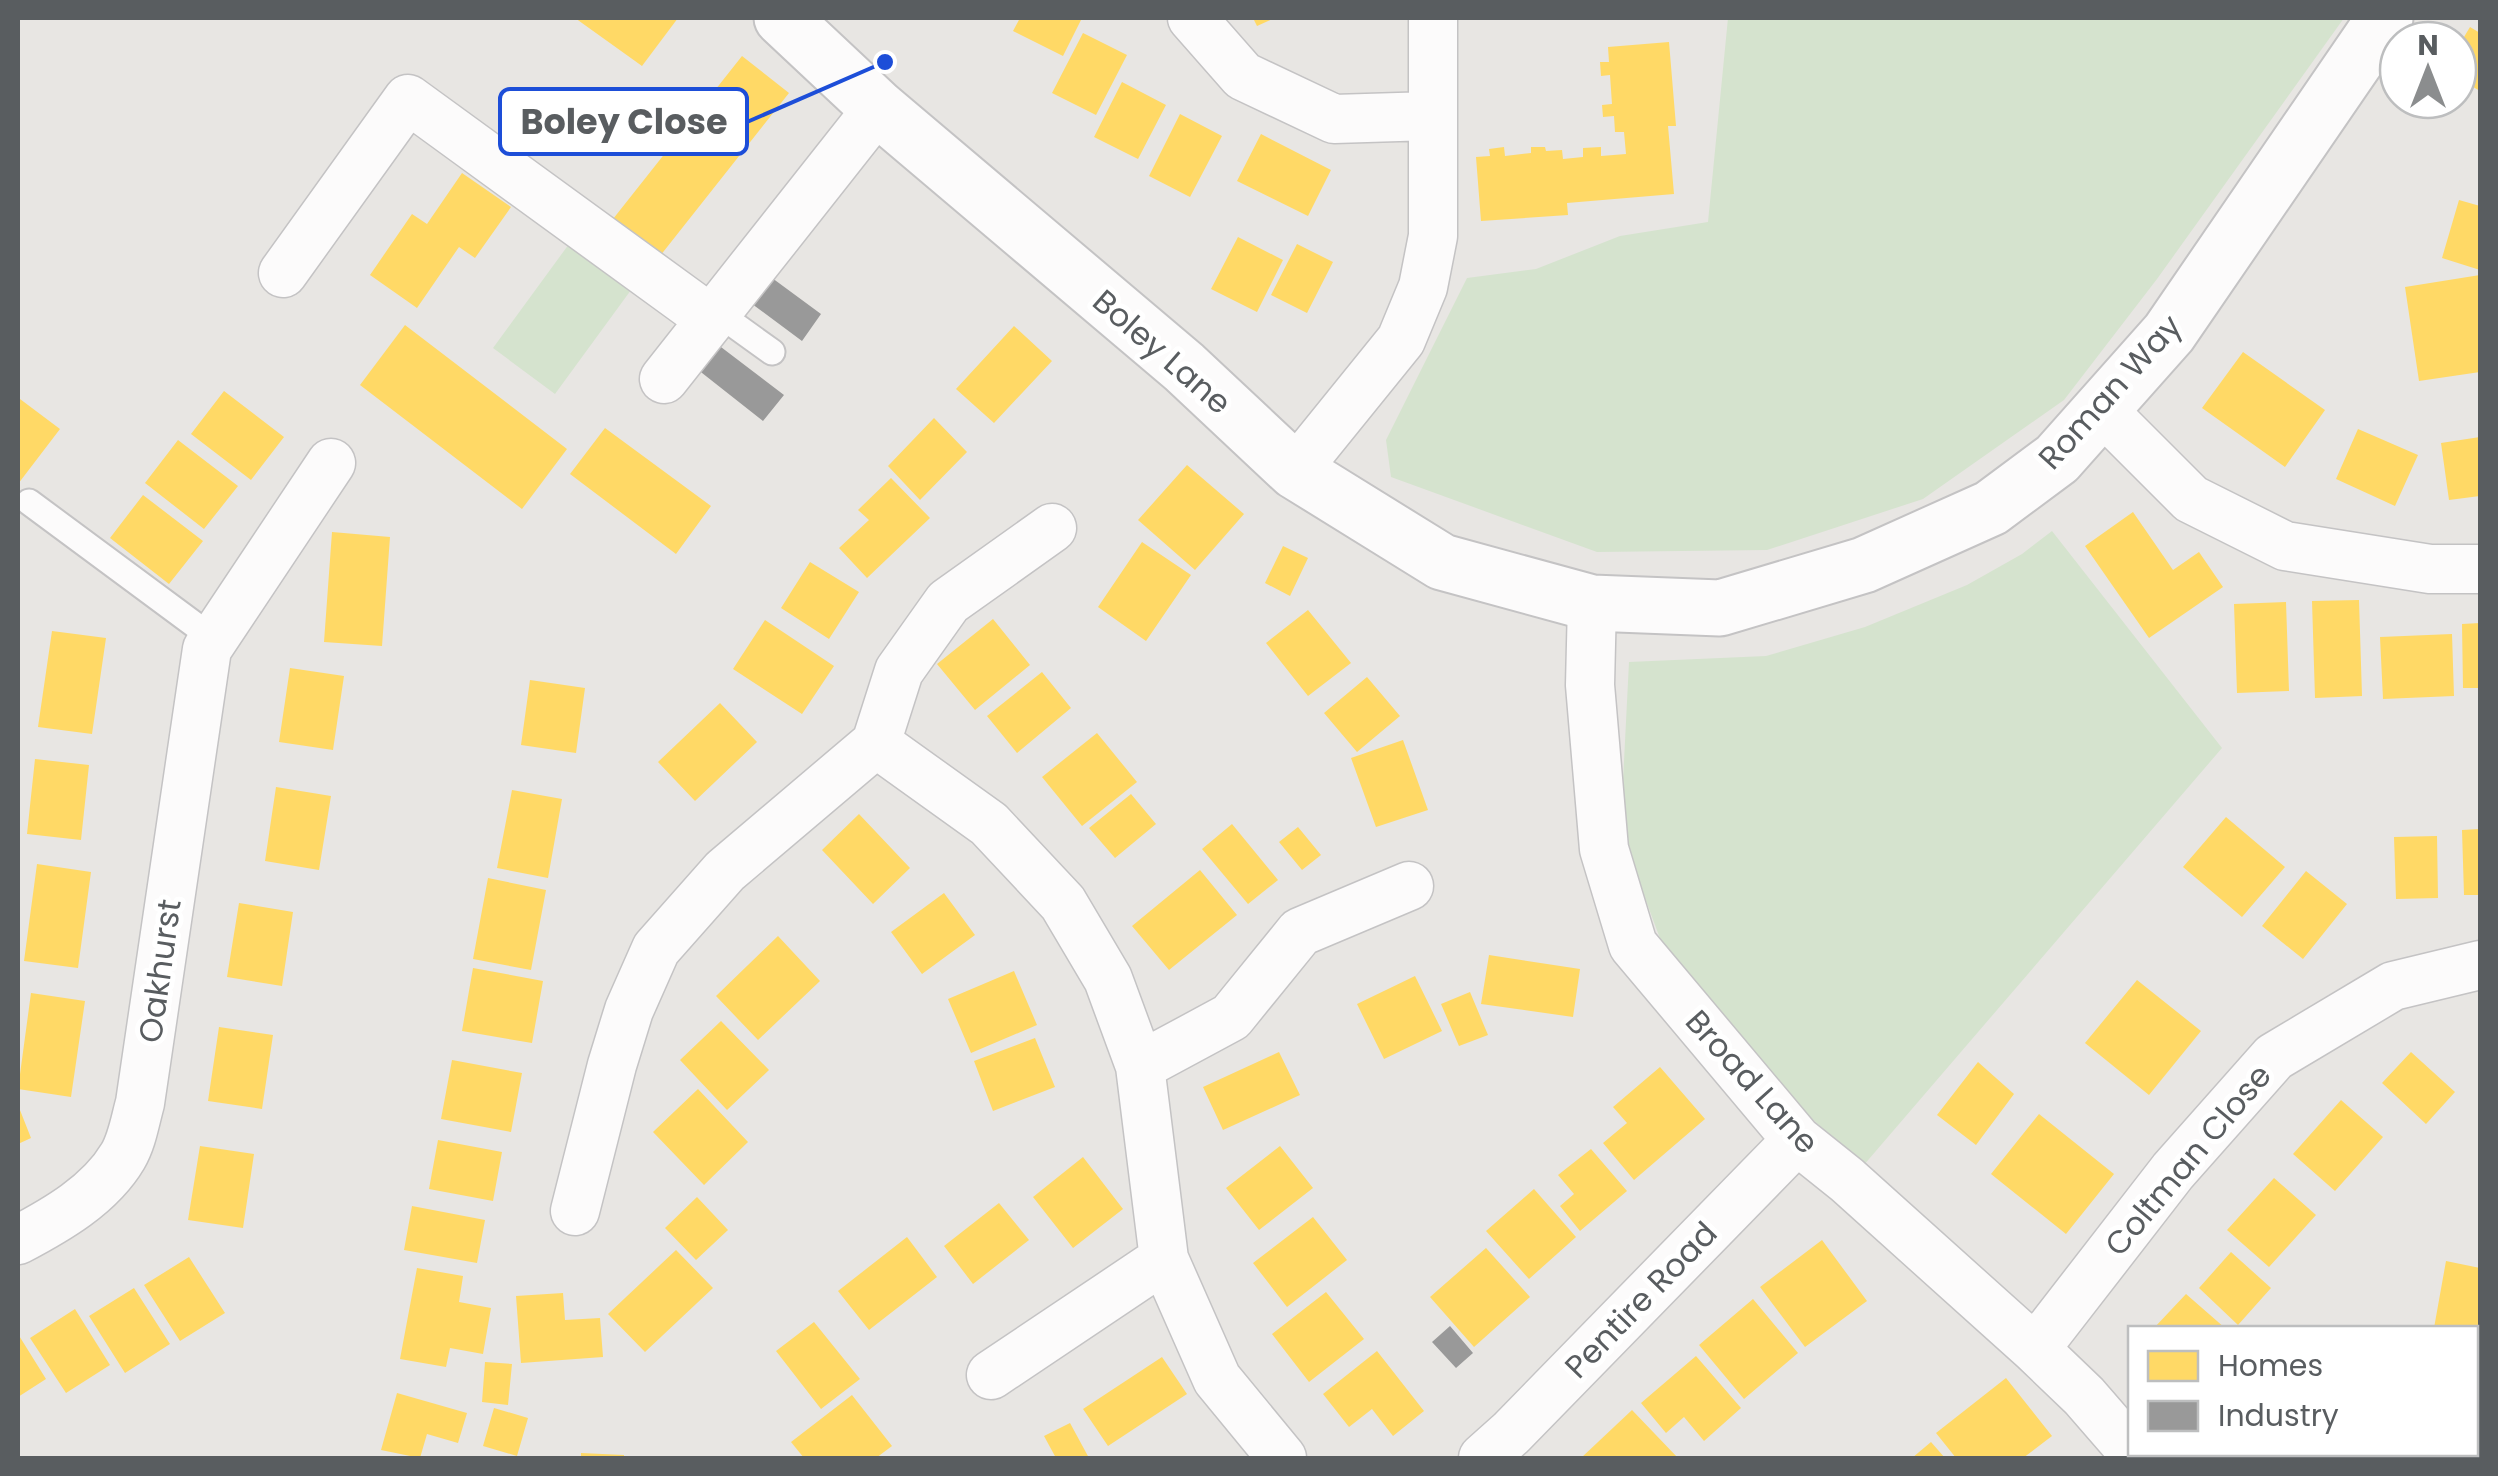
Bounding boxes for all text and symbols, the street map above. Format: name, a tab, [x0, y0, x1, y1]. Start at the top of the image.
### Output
north arrow	[2378, 20, 2478, 120]
text: N	[2417, 26, 2439, 65]
callout: Boley Close	[500, 89, 747, 154]
text: Boley Close	[520, 97, 728, 146]
street label: Boley Lane	[1083, 279, 1241, 424]
street label: Roman Way	[2028, 304, 2191, 479]
street label: Oakhurst	[127, 896, 192, 1046]
street label: Broad Lane	[1676, 1000, 1829, 1163]
street label: Coltman Close	[2094, 1054, 2281, 1265]
street label: Pentire Road	[1554, 1211, 1727, 1388]
legend	[2128, 1326, 2478, 1456]
text: Homes	[2218, 1344, 2323, 1387]
text: Industry	[2218, 1394, 2339, 1437]

